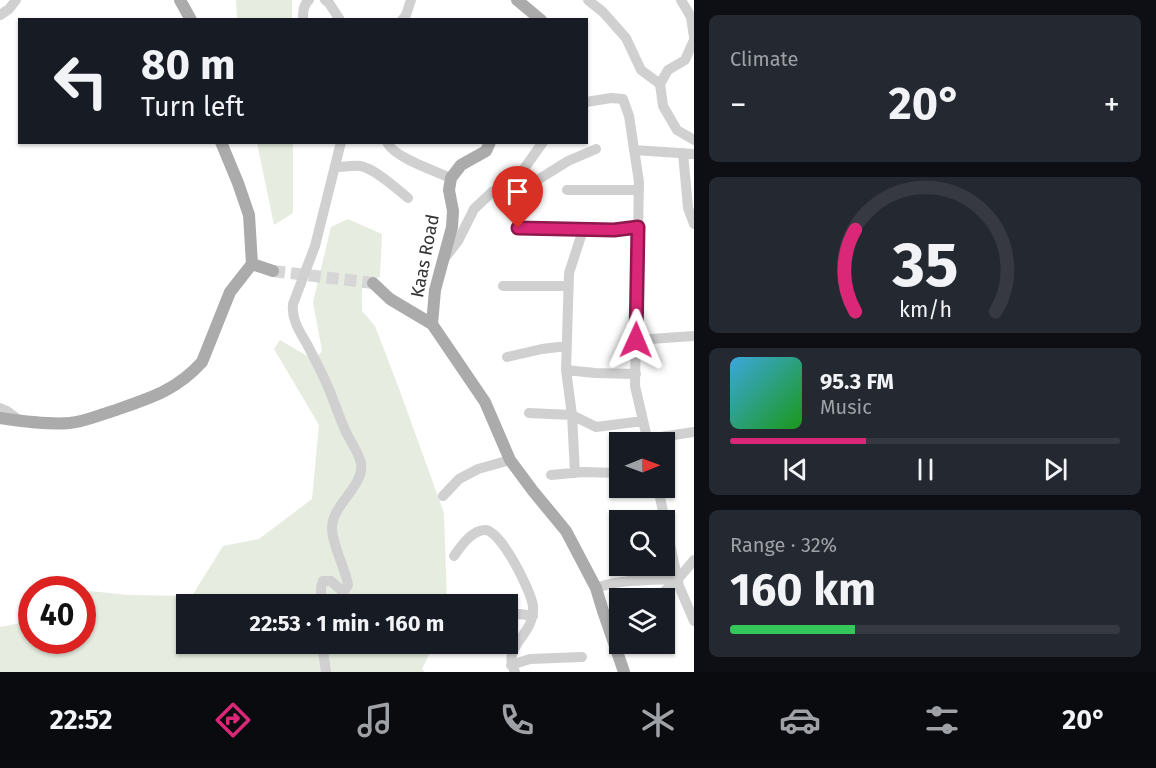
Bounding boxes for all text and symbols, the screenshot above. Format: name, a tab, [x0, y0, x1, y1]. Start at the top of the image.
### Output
text: 80 m	[141, 40, 235, 90]
icon: left	[42, 42, 120, 120]
text: Climate	[730, 47, 798, 71]
text: 20°	[888, 77, 962, 131]
text: −	[730, 85, 747, 125]
text: +	[1104, 85, 1120, 125]
text: Turn left	[141, 91, 244, 123]
pin	[492, 166, 543, 228]
icon: arrive	[501, 175, 534, 208]
street label: Kaas Road	[406, 212, 444, 300]
text: 35	[891, 228, 958, 303]
text: km/h	[898, 297, 952, 323]
position arrow	[604, 308, 668, 372]
text: 95.3 FM	[820, 368, 894, 395]
text: Music	[820, 395, 872, 419]
north arrow	[609, 432, 675, 498]
map controls	[609, 432, 675, 654]
icon: previous	[779, 453, 812, 486]
icon: pause	[909, 453, 942, 486]
icon: next	[1039, 453, 1072, 486]
button: search	[609, 510, 675, 576]
text: Range · 32%	[730, 533, 837, 557]
text: 160 km	[730, 563, 876, 617]
speed limit sign: 40	[18, 576, 96, 654]
button: layers	[609, 588, 675, 654]
text: 22:53 · 1 min · 160 m	[250, 610, 444, 637]
icon: directions	[212, 699, 254, 741]
icon: music	[354, 699, 396, 741]
icon: phone	[496, 699, 538, 741]
icon: climate	[637, 699, 679, 741]
icon: car	[779, 699, 821, 741]
icon: filters	[921, 699, 963, 741]
text: 22:52	[50, 704, 113, 736]
text: 20°	[1062, 704, 1106, 736]

